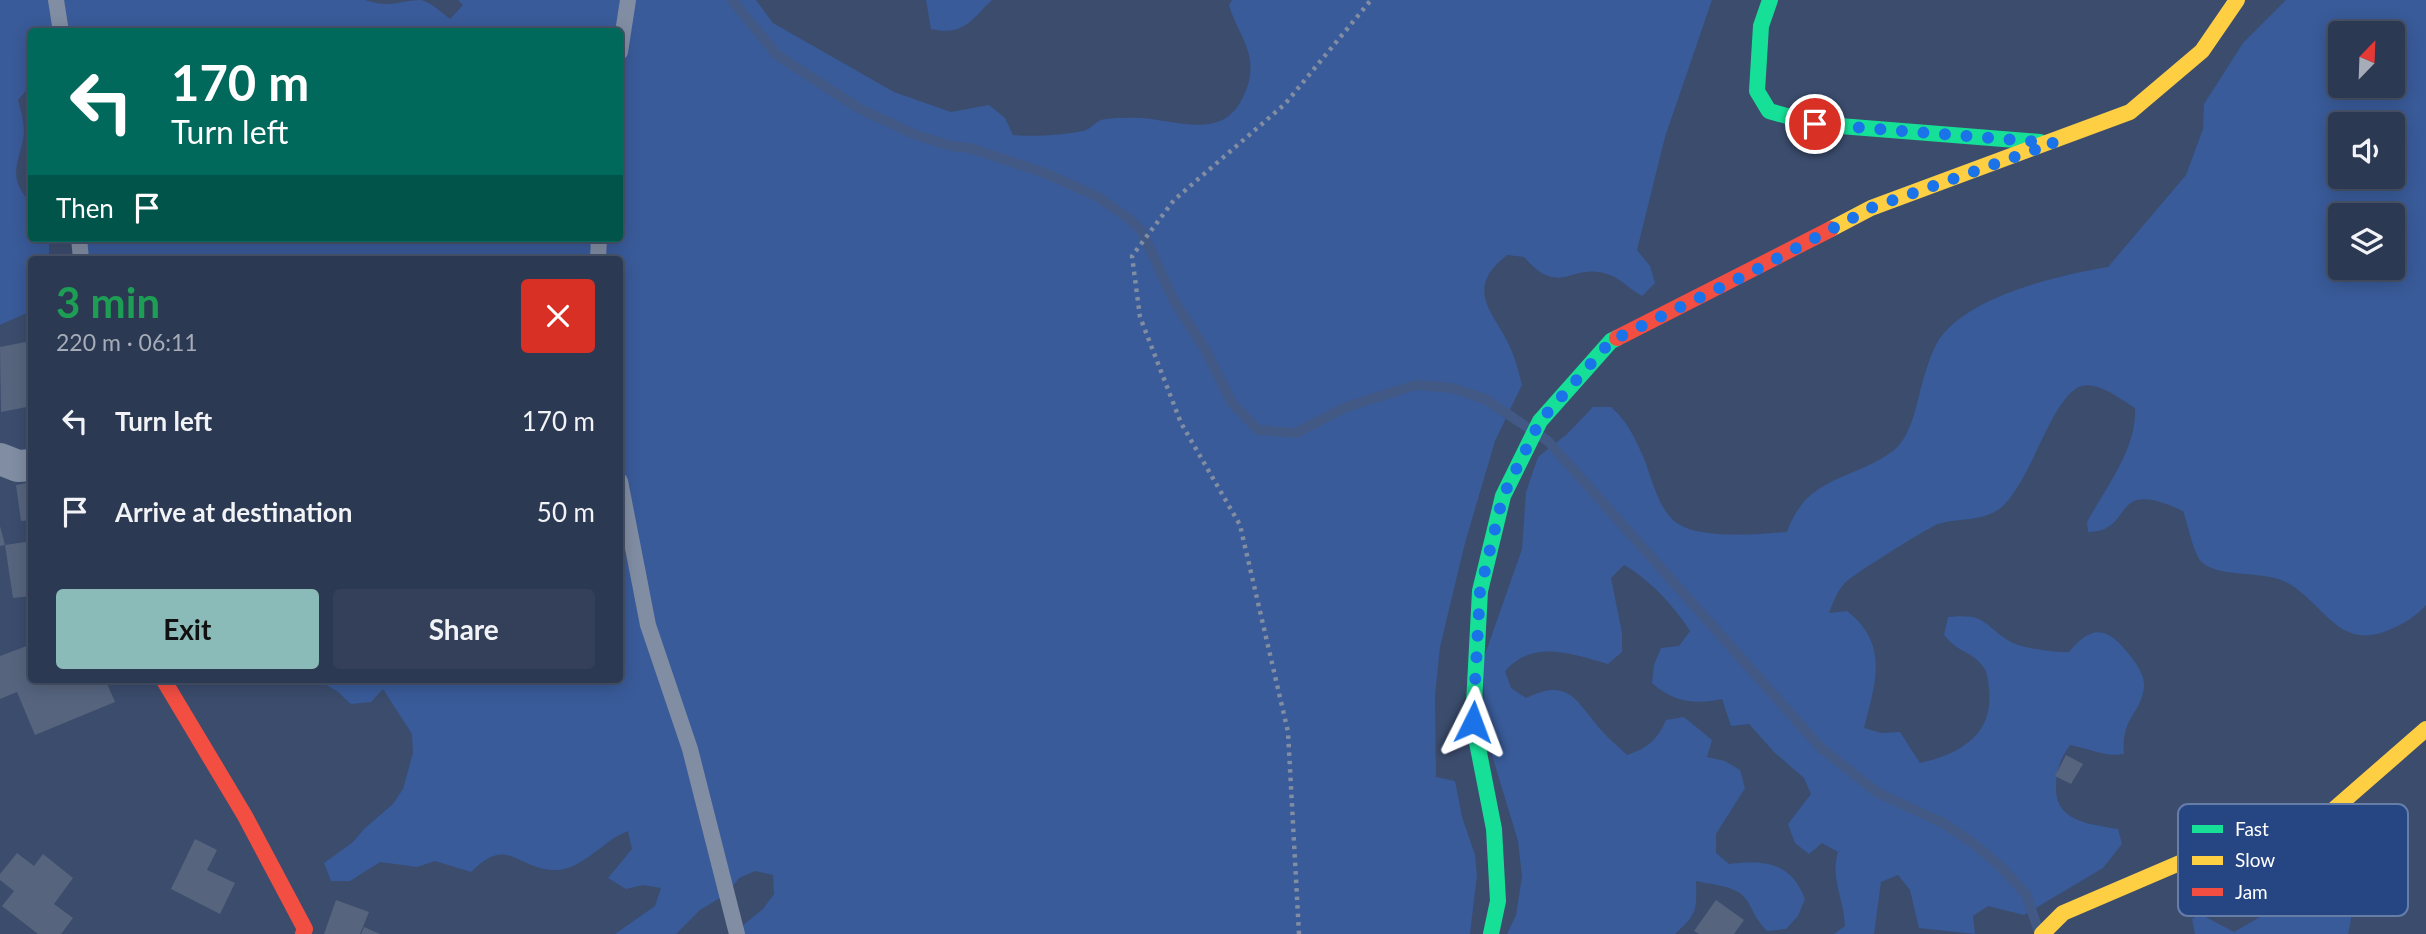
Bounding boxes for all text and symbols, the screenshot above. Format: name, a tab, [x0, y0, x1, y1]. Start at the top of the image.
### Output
north arrow	[2328, 21, 2404, 98]
map controls	[2328, 21, 2405, 280]
text: 170 m	[171, 53, 309, 111]
icon: left	[56, 56, 147, 147]
pin	[1785, 94, 1845, 154]
icon: arrive	[1796, 105, 1834, 143]
text: Turn left	[171, 112, 288, 151]
button: sound	[2328, 112, 2405, 189]
icon: arrive	[128, 189, 166, 227]
text: Then	[56, 192, 114, 224]
button: layers	[2328, 203, 2405, 280]
text: 3 min	[56, 277, 160, 327]
button: close	[521, 279, 595, 353]
text: 220 m · 06:11	[56, 328, 198, 356]
icon: left	[56, 402, 94, 440]
text: Turn left	[115, 405, 212, 437]
text: 170 m	[522, 405, 595, 437]
icon: arrive	[56, 493, 94, 531]
text: Arrive at destination	[115, 496, 352, 528]
text: 50 m	[537, 496, 595, 528]
button: Exit	[56, 589, 319, 669]
button: Share	[333, 589, 595, 669]
position arrow	[1436, 685, 1510, 759]
legend	[2178, 804, 2408, 916]
text: Fast	[2235, 817, 2269, 840]
text: Slow	[2235, 848, 2275, 871]
text: Jam	[2235, 880, 2268, 903]

